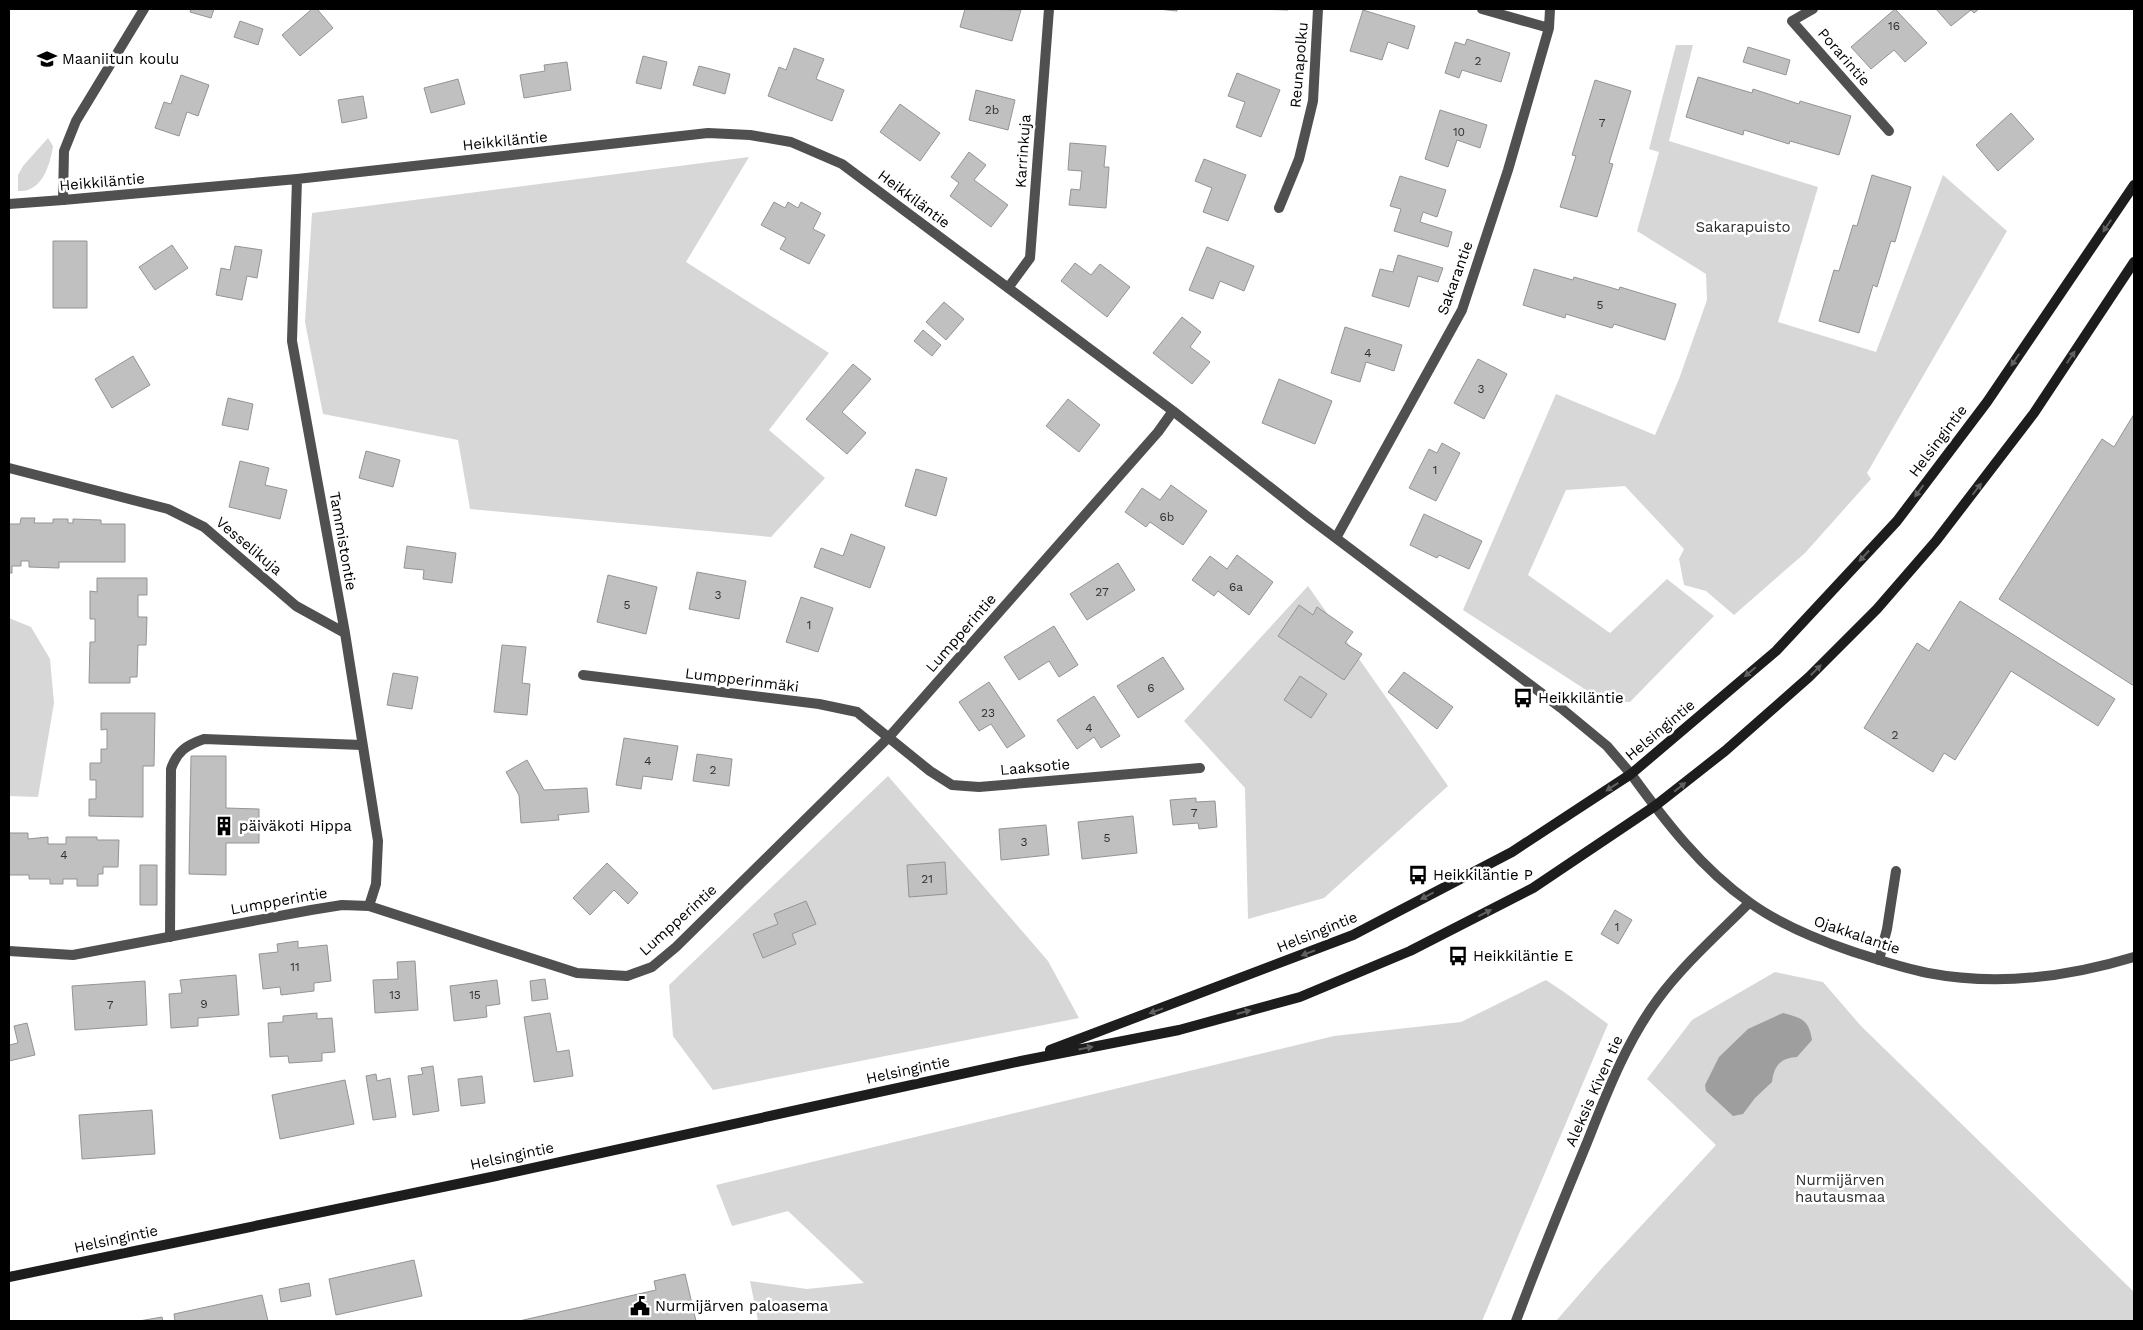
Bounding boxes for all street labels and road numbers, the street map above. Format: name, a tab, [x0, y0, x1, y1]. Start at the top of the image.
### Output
street label: Reunapolku	[1286, 21, 1312, 109]
street label: Porarintie	[1814, 24, 1874, 90]
street label: Karrinkuja	[1011, 113, 1035, 188]
street label: Heikkiläntie	[461, 128, 549, 154]
street label: Heikkiläntie	[874, 166, 954, 232]
street label: Heikkiläntie	[59, 169, 145, 195]
street label: Sakarantie	[1433, 239, 1477, 317]
street label: Helsingintie	[1905, 401, 1971, 481]
street label: Tammistontie	[325, 490, 361, 592]
street label: Vesselikuja	[212, 513, 286, 579]
street label: Lumpperintie	[922, 590, 1000, 676]
street label: Lumpperinmäki	[684, 664, 800, 696]
street label: Helsingintie	[1622, 696, 1698, 764]
street label: Laaksotie	[999, 755, 1071, 779]
street label: Lumpperintie	[636, 881, 720, 959]
street label: Lumpperintie	[229, 884, 329, 918]
street label: Helsingintie	[1274, 908, 1360, 956]
street label: Ojakkalantie	[1811, 912, 1903, 958]
street label: Aleksis Kiven tie	[1561, 1033, 1627, 1149]
street label: Helsingintie	[864, 1052, 952, 1088]
street label: Helsingintie	[468, 1138, 556, 1174]
street label: Helsingintie	[72, 1221, 160, 1257]

